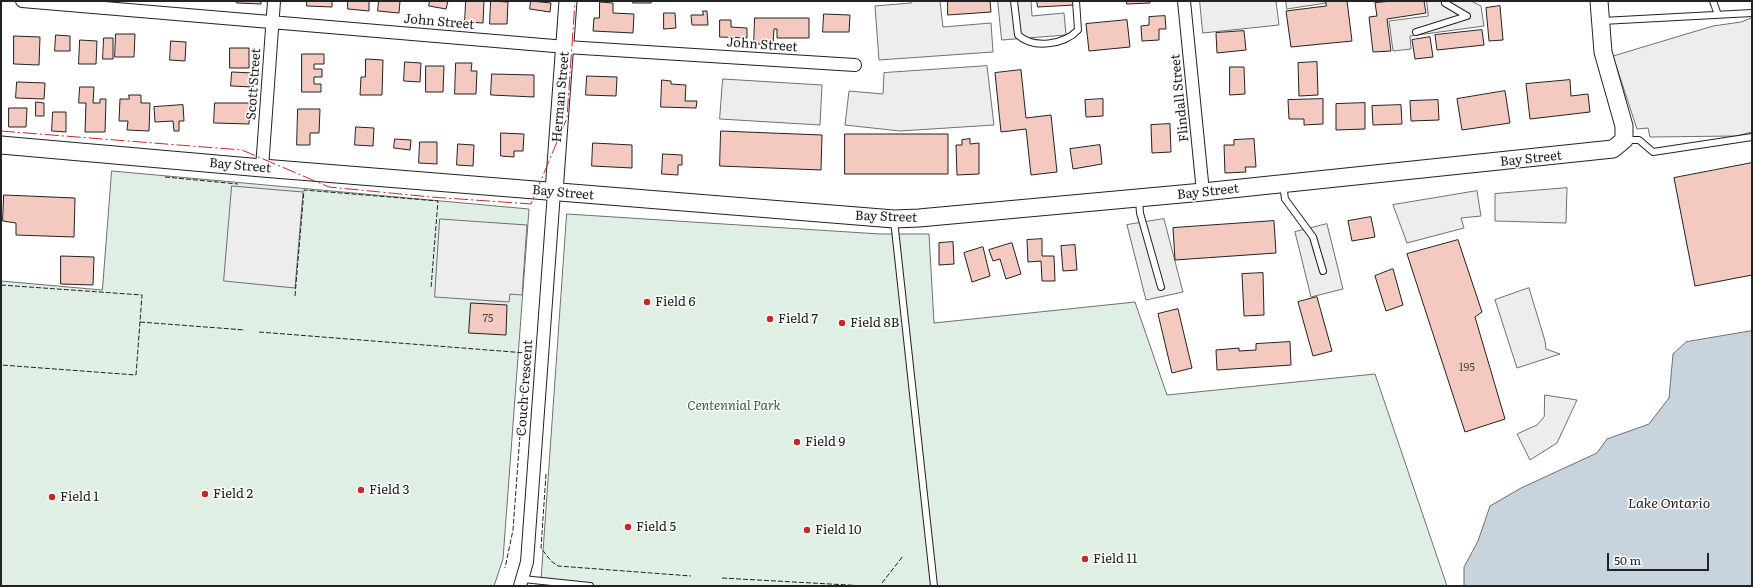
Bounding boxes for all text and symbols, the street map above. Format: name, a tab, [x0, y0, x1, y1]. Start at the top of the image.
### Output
street label: John Street	[403, 11, 475, 33]
street label: John Street	[726, 35, 798, 55]
street label: Scott Street	[244, 48, 264, 120]
street label: Herman Street	[549, 51, 573, 143]
street label: Flindall Street	[1168, 53, 1192, 143]
street label: Bay Street	[1499, 148, 1563, 170]
street label: Bay Street	[208, 156, 272, 176]
street label: Bay Street	[1176, 181, 1240, 203]
street label: Bay Street	[531, 183, 595, 203]
street label: Bay Street	[855, 208, 917, 226]
place label: Field 6	[655, 294, 696, 310]
marker: Field 6	[642, 297, 652, 307]
place label: Field 7	[778, 311, 818, 327]
house number: 75	[483, 312, 493, 326]
marker: Field 7	[765, 314, 775, 324]
place label: Field 8B	[850, 315, 899, 331]
marker: Field 8B	[837, 318, 847, 328]
street label: Couch Crescent	[514, 339, 536, 437]
house number: 195	[1459, 361, 1475, 375]
park label: Centennial Park	[687, 398, 781, 414]
place label: Field 9	[805, 434, 845, 450]
marker: Field 9	[792, 437, 802, 447]
place label: Field 3	[369, 482, 410, 498]
marker: Field 3	[356, 485, 366, 495]
place label: Field 2	[213, 486, 253, 502]
place label: Field 1	[60, 489, 99, 505]
marker: Field 2	[200, 489, 210, 499]
marker: Field 1	[47, 492, 57, 502]
water label: Lake Ontario	[1628, 496, 1710, 512]
place label: Field 5	[636, 519, 676, 535]
marker: Field 5	[623, 522, 633, 532]
place label: Field 10	[815, 522, 861, 538]
marker: Field 10	[802, 525, 812, 535]
scale bar	[1609, 545, 1711, 571]
place label: Field 11	[1093, 551, 1137, 567]
text: 50 m	[1614, 551, 1641, 569]
marker: Field 11	[1080, 554, 1090, 564]

